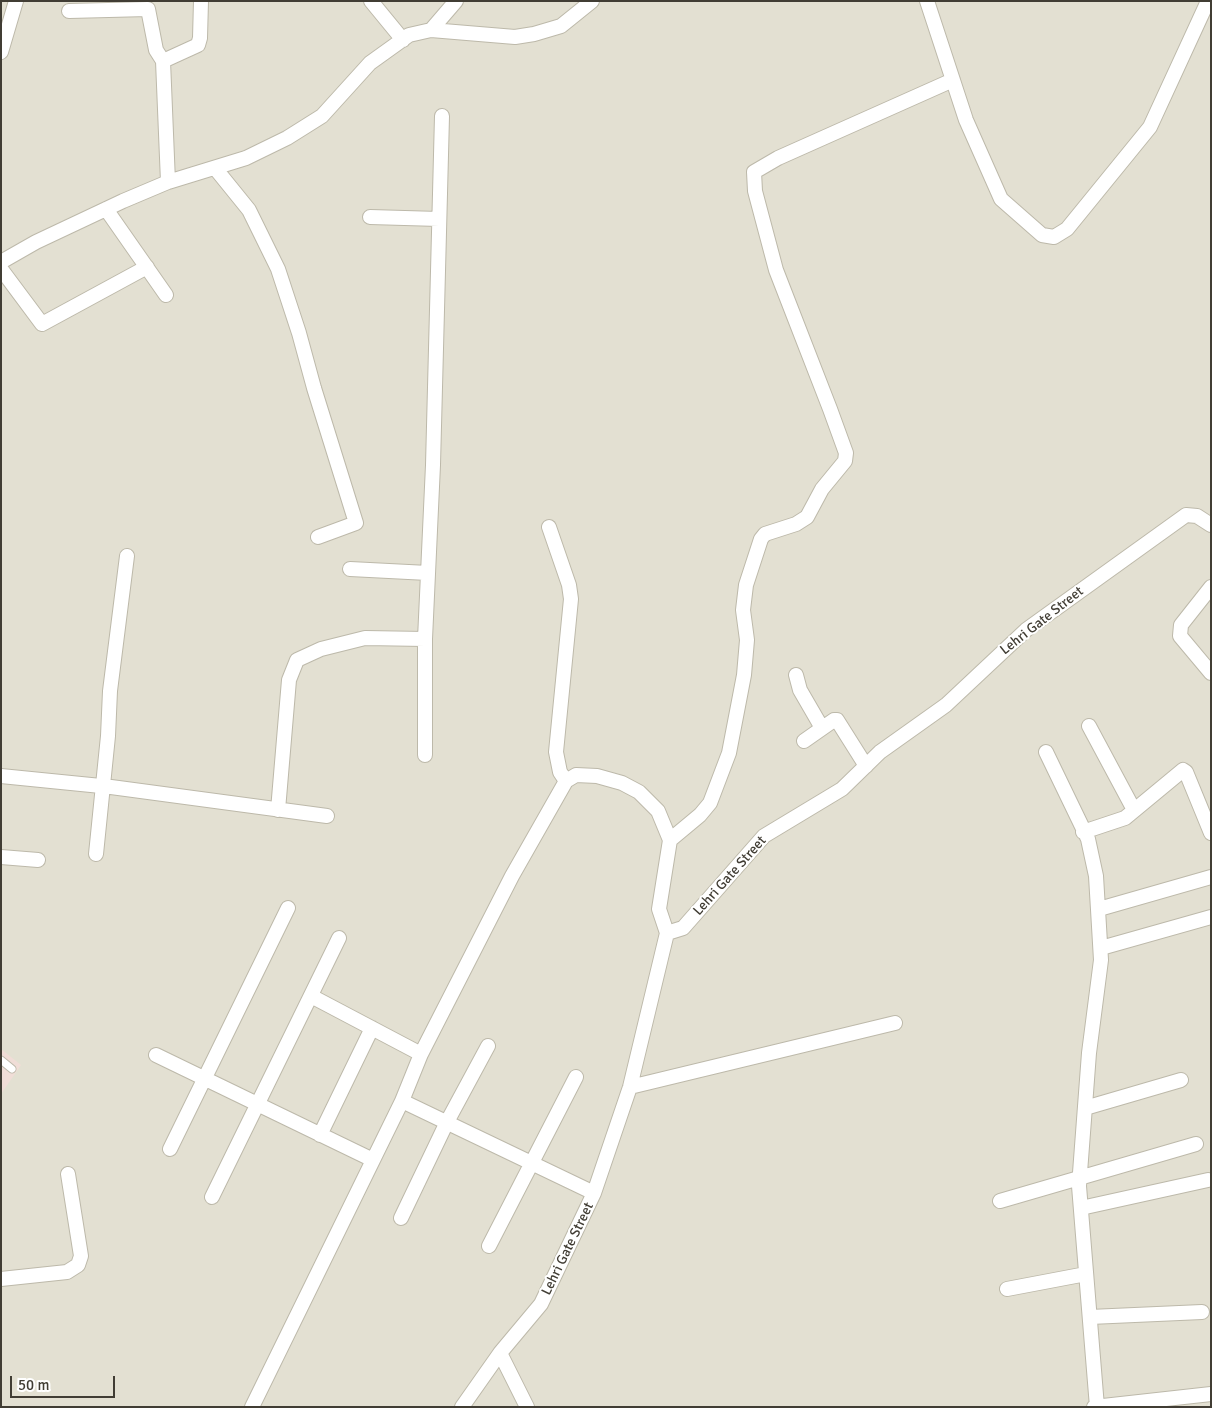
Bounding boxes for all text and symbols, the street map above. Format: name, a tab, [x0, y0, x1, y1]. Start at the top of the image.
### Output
street label: Lehri Gate Street	[997, 583, 1087, 659]
street label: Lehri Gate Street	[690, 833, 770, 919]
street label: Lehri Gate Street	[538, 1200, 598, 1298]
scale bar	[12, 1366, 118, 1398]
text: 50 m	[18, 1376, 49, 1394]

